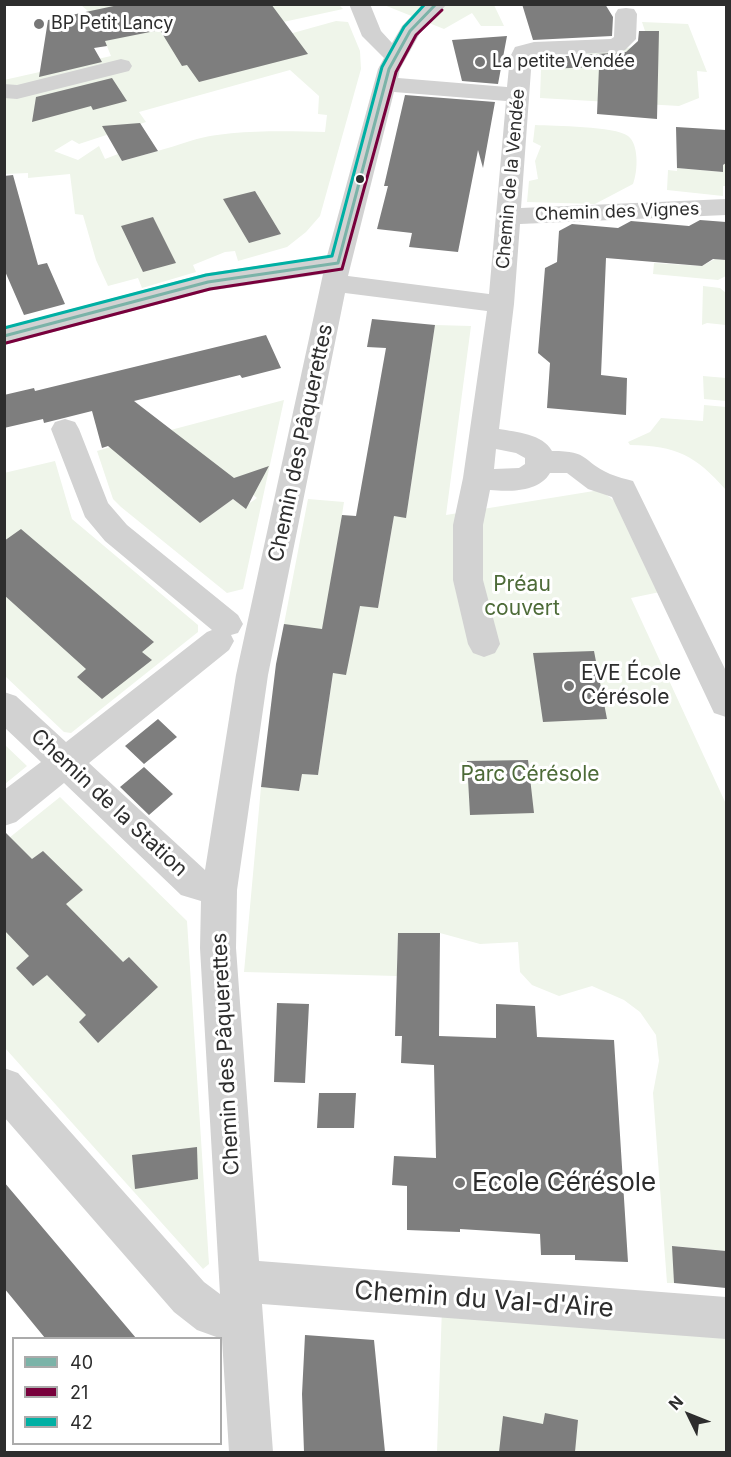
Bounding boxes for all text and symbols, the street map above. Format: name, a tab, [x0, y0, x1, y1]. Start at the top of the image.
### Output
place label: BP Petit Lancy	[51, 13, 173, 35]
marker: BP Petit Lancy	[32, 17, 46, 31]
place label: La petite Vendée	[492, 51, 635, 73]
marker: La petite Vendée	[473, 55, 487, 69]
street label: Chemin de la Vendée	[492, 88, 530, 270]
unlabelled marker	[354, 173, 366, 185]
street label: Chemin des Vignes	[534, 198, 700, 226]
street label: Chemin des Pâquerettes	[263, 322, 339, 564]
park label: Préau couvert	[484, 572, 560, 622]
place label: EVE École Cérésole	[581, 661, 681, 711]
marker: EVE École Cérésole	[562, 679, 576, 693]
street label: Chemin de la Station	[26, 724, 192, 882]
park label: Parc Cérésole	[460, 762, 600, 788]
street label: Chemin des Pâquerettes	[207, 932, 245, 1176]
place label: Ecole Cérésole	[472, 1167, 656, 1199]
marker: Ecole Cérésole	[453, 1176, 467, 1190]
street label: Chemin du Val-d'Aire	[353, 1275, 615, 1325]
legend	[12, 1337, 222, 1445]
text: 40	[70, 1352, 93, 1373]
text: 21	[70, 1382, 88, 1403]
north arrow	[659, 1385, 719, 1445]
text: N	[664, 1391, 687, 1414]
text: 42	[70, 1412, 93, 1433]

